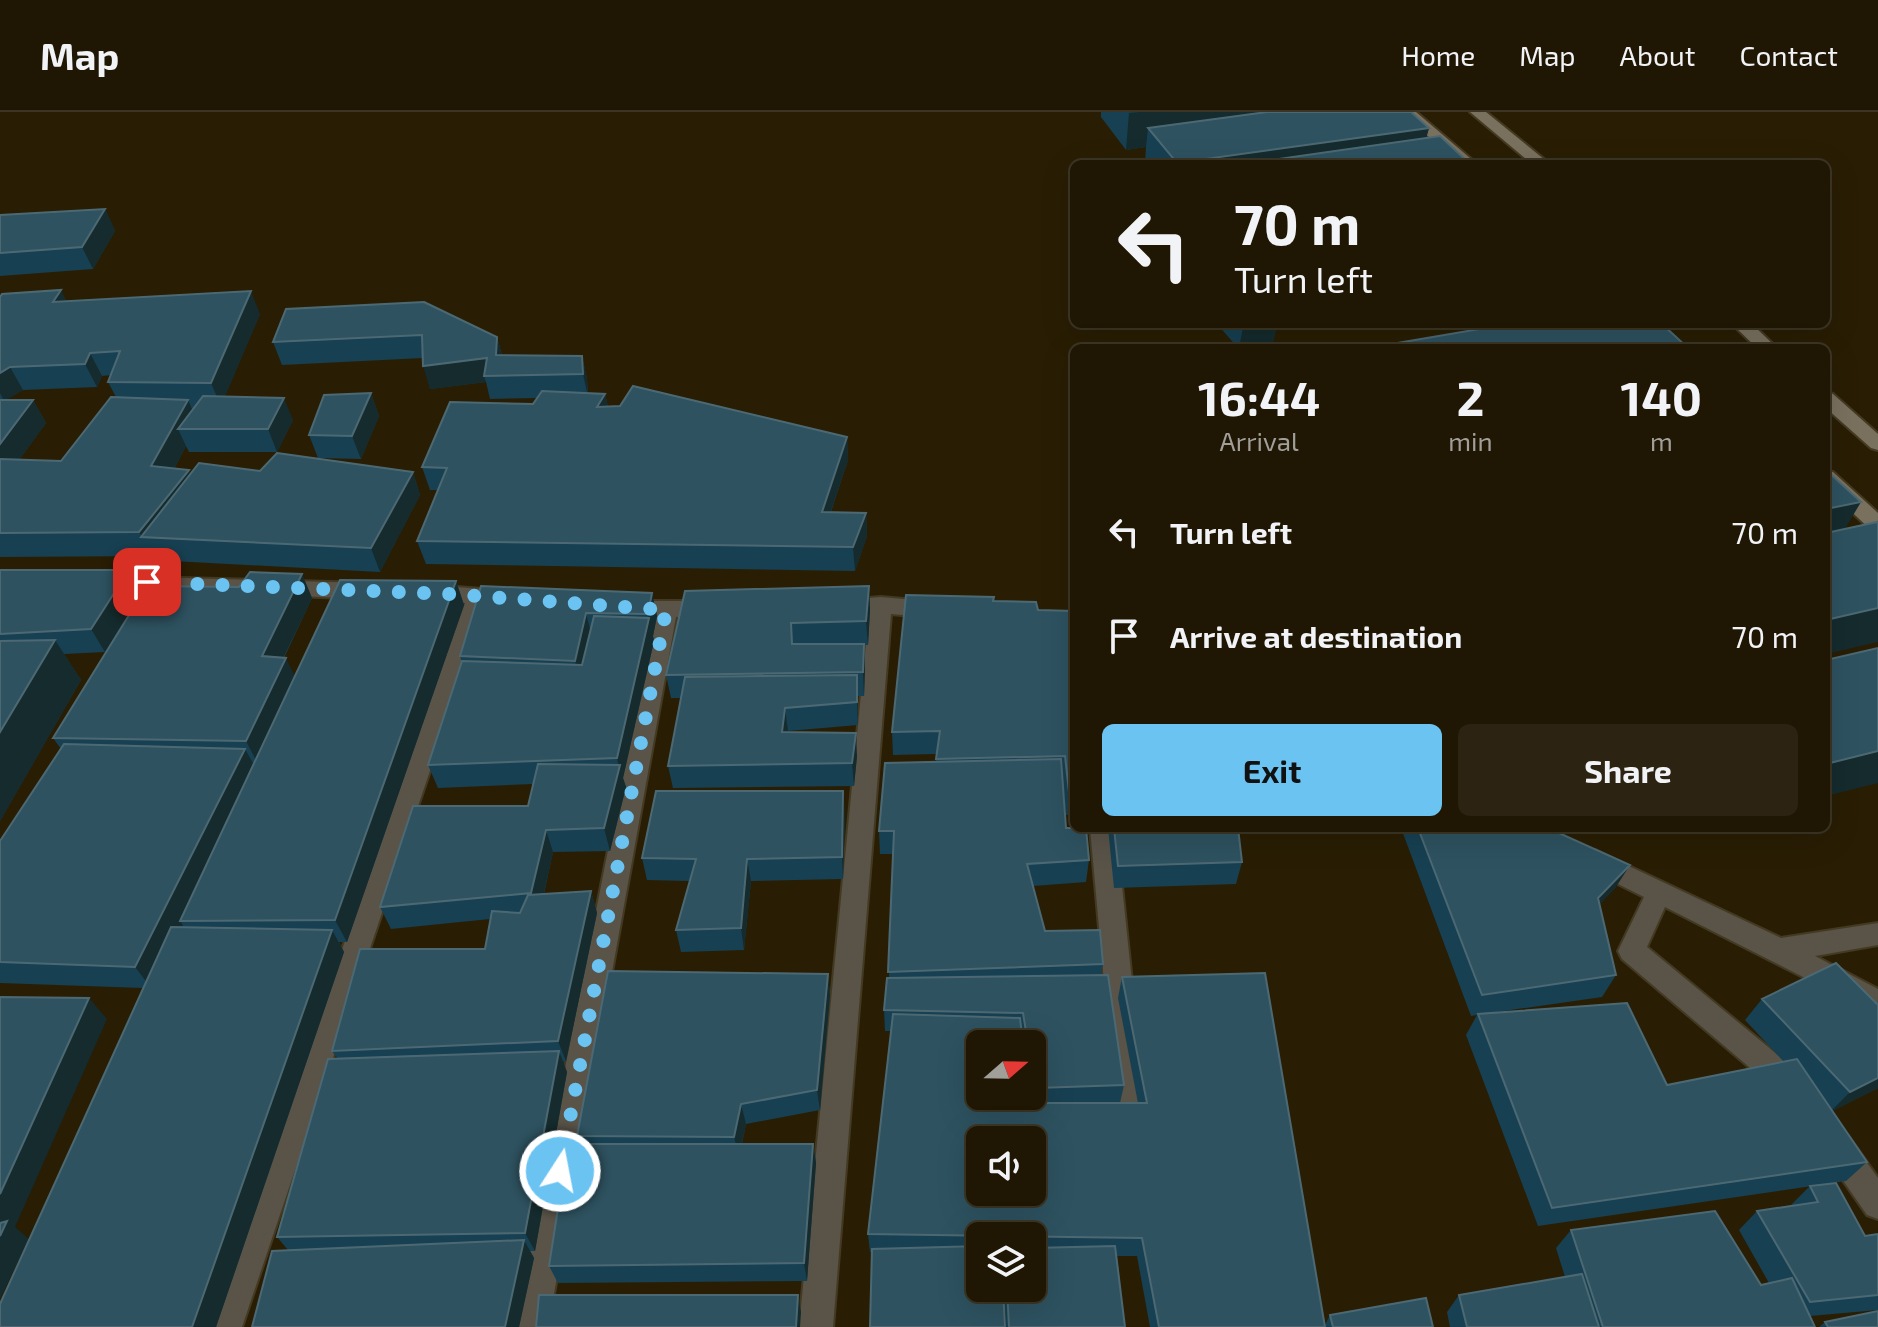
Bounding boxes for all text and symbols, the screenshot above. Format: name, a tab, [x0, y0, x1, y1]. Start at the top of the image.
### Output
text: Map	[40, 32, 119, 78]
text: Home	[1401, 38, 1475, 72]
text: Map	[1519, 38, 1576, 72]
text: About	[1620, 38, 1695, 72]
text: Contact	[1739, 38, 1838, 72]
text: 70 m	[1234, 189, 1360, 256]
icon: left	[1102, 192, 1206, 296]
text: Turn left	[1234, 257, 1373, 300]
text: 16:44	[1198, 368, 1320, 426]
text: 2	[1457, 368, 1484, 426]
text: 140	[1621, 368, 1702, 426]
text: Arrival	[1220, 425, 1299, 456]
text: min	[1448, 425, 1493, 456]
text: m	[1650, 425, 1673, 456]
icon: left	[1102, 510, 1146, 554]
text: Turn left	[1170, 514, 1292, 550]
text: 70 m	[1732, 514, 1798, 550]
pin	[113, 548, 181, 616]
icon: arrive	[125, 560, 169, 604]
icon: arrive	[1102, 614, 1146, 658]
text: Arrive at destination	[1170, 618, 1462, 654]
text: 70 m	[1732, 618, 1798, 654]
button: Exit	[1102, 724, 1442, 816]
button: Share	[1458, 724, 1798, 816]
north arrow	[966, 1030, 1046, 1110]
map controls	[966, 1030, 1046, 1302]
button: sound	[966, 1126, 1046, 1206]
position arrow	[518, 1129, 602, 1213]
button: layers	[966, 1222, 1046, 1302]

